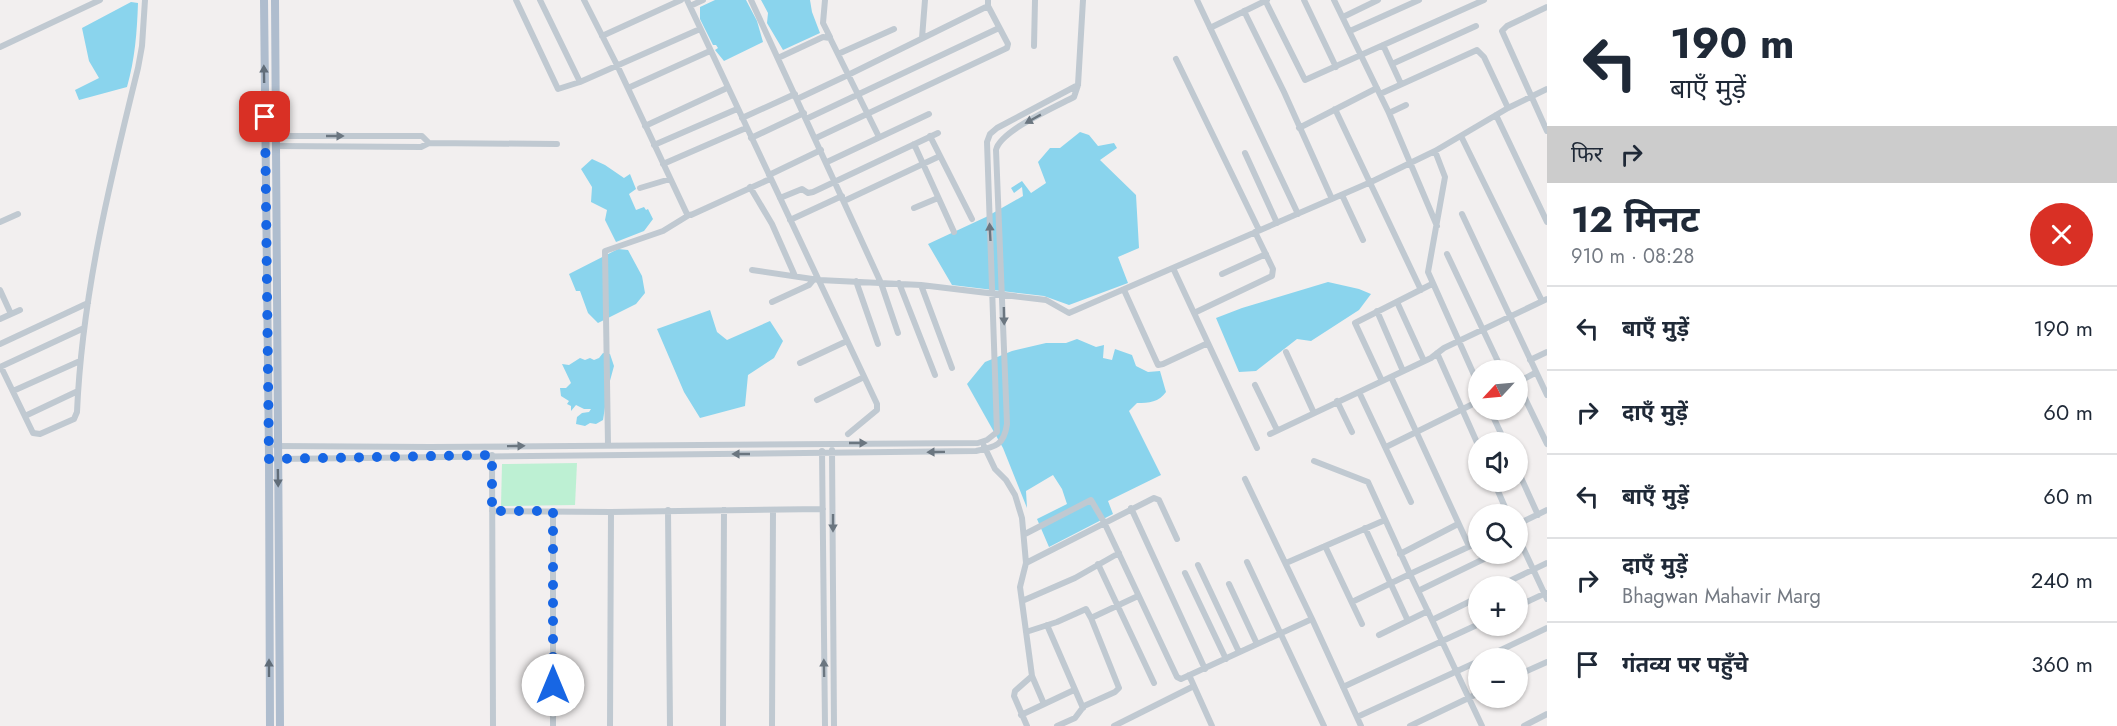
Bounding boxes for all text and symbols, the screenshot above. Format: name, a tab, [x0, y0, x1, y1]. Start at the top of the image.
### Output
text: 190 m	[1670, 13, 1794, 74]
icon: left	[1571, 24, 1649, 102]
one-way arrow	[260, 64, 269, 83]
text: बाएँ मुड़ें	[1670, 69, 1746, 108]
pin	[239, 91, 290, 142]
icon: arrive	[248, 100, 281, 133]
one-way arrow	[1025, 114, 1042, 124]
one-way arrow	[325, 131, 344, 141]
text: फिर	[1571, 138, 1603, 170]
icon: right	[1615, 138, 1648, 171]
text: 12 मिनट	[1571, 193, 1699, 245]
button: close	[2030, 203, 2093, 266]
one-way arrow	[985, 223, 994, 242]
text: 910 m · 08:28	[1571, 242, 1694, 271]
one-way arrow	[999, 306, 1009, 325]
icon: left	[1571, 312, 1604, 345]
text: बाएँ मुड़ें	[1622, 312, 1689, 344]
text: 190 m	[2033, 312, 2093, 344]
north arrow	[1468, 360, 1528, 420]
map controls	[1468, 360, 1528, 708]
icon: right	[1571, 396, 1604, 429]
text: दाएँ मुड़ें	[1622, 396, 1688, 428]
text: 60 m	[2043, 396, 2093, 428]
button: sound	[1468, 432, 1528, 492]
one-way arrow	[849, 438, 868, 448]
one-way arrow	[507, 441, 526, 450]
one-way arrow	[926, 447, 945, 457]
one-way arrow	[731, 449, 750, 459]
one-way arrow	[273, 469, 283, 488]
icon: left	[1571, 480, 1604, 513]
text: बाएँ मुड़ें	[1622, 480, 1689, 512]
text: 60 m	[2043, 480, 2093, 512]
button: search	[1468, 504, 1528, 564]
one-way arrow	[829, 513, 838, 532]
text: दाएँ मुड़ें	[1622, 549, 1688, 581]
icon: right	[1571, 564, 1604, 597]
text: 240 m	[2031, 564, 2093, 596]
button: +	[1468, 576, 1528, 636]
text: Bhagwan Mahavir Marg	[1622, 582, 1821, 611]
button: −	[1468, 648, 1528, 708]
icon: arrive	[1571, 648, 1604, 681]
text: गंतव्य पर पहुँचे	[1622, 648, 1748, 680]
text: 360 m	[2031, 648, 2093, 680]
position arrow	[521, 653, 585, 717]
one-way arrow	[264, 658, 274, 677]
one-way arrow	[819, 658, 829, 677]

